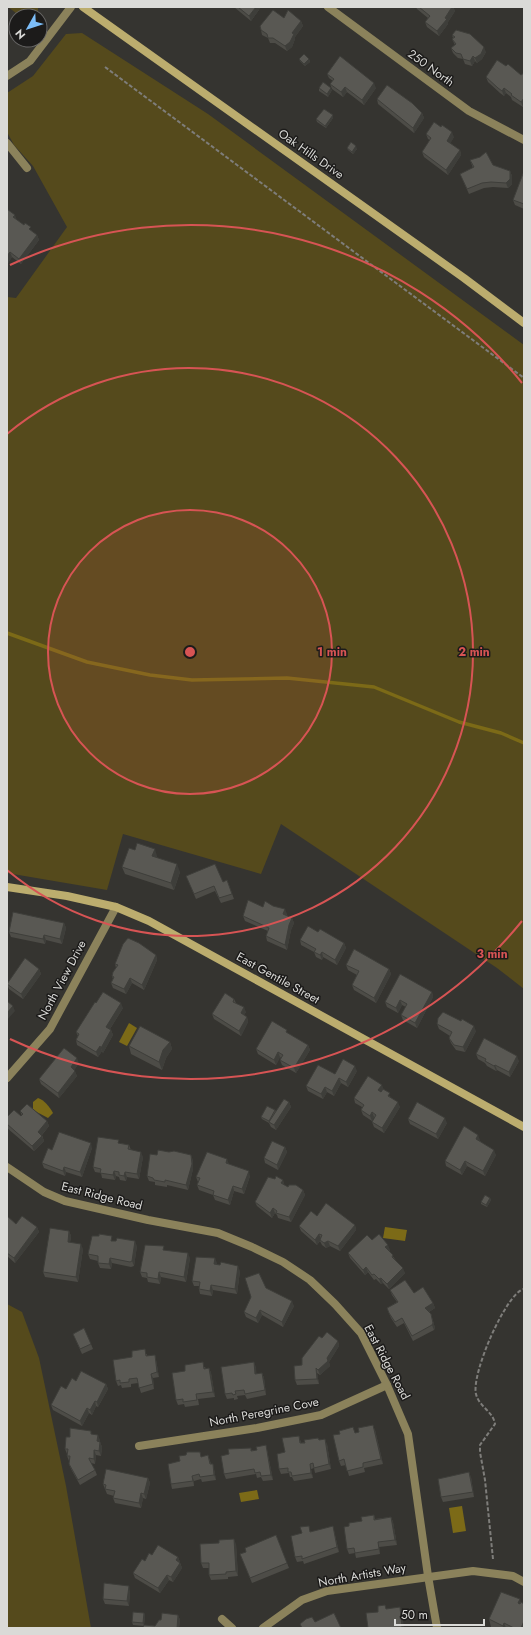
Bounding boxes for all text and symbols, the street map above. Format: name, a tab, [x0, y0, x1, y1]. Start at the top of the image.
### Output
north arrow	[8, 8, 48, 48]
text: N	[11, 26, 29, 43]
street label: 250 North	[404, 45, 458, 91]
street label: Oak Hills Drive	[275, 125, 347, 183]
text: 1 min	[317, 643, 347, 661]
text: 2 min	[458, 643, 490, 661]
centre of rings	[183, 645, 197, 659]
street label: North View Drive	[33, 937, 91, 1023]
text: 3 min	[476, 945, 508, 963]
street label: East Gentile Street	[233, 948, 323, 1008]
street label: East Ridge Road	[60, 1177, 144, 1215]
street label: East Ridge Road	[360, 1321, 414, 1403]
street label: North Peregrine Cove	[208, 1393, 320, 1431]
street label: North Artists Way	[317, 1558, 408, 1592]
scale bar	[395, 1601, 484, 1627]
text: 50 m	[401, 1606, 428, 1624]

